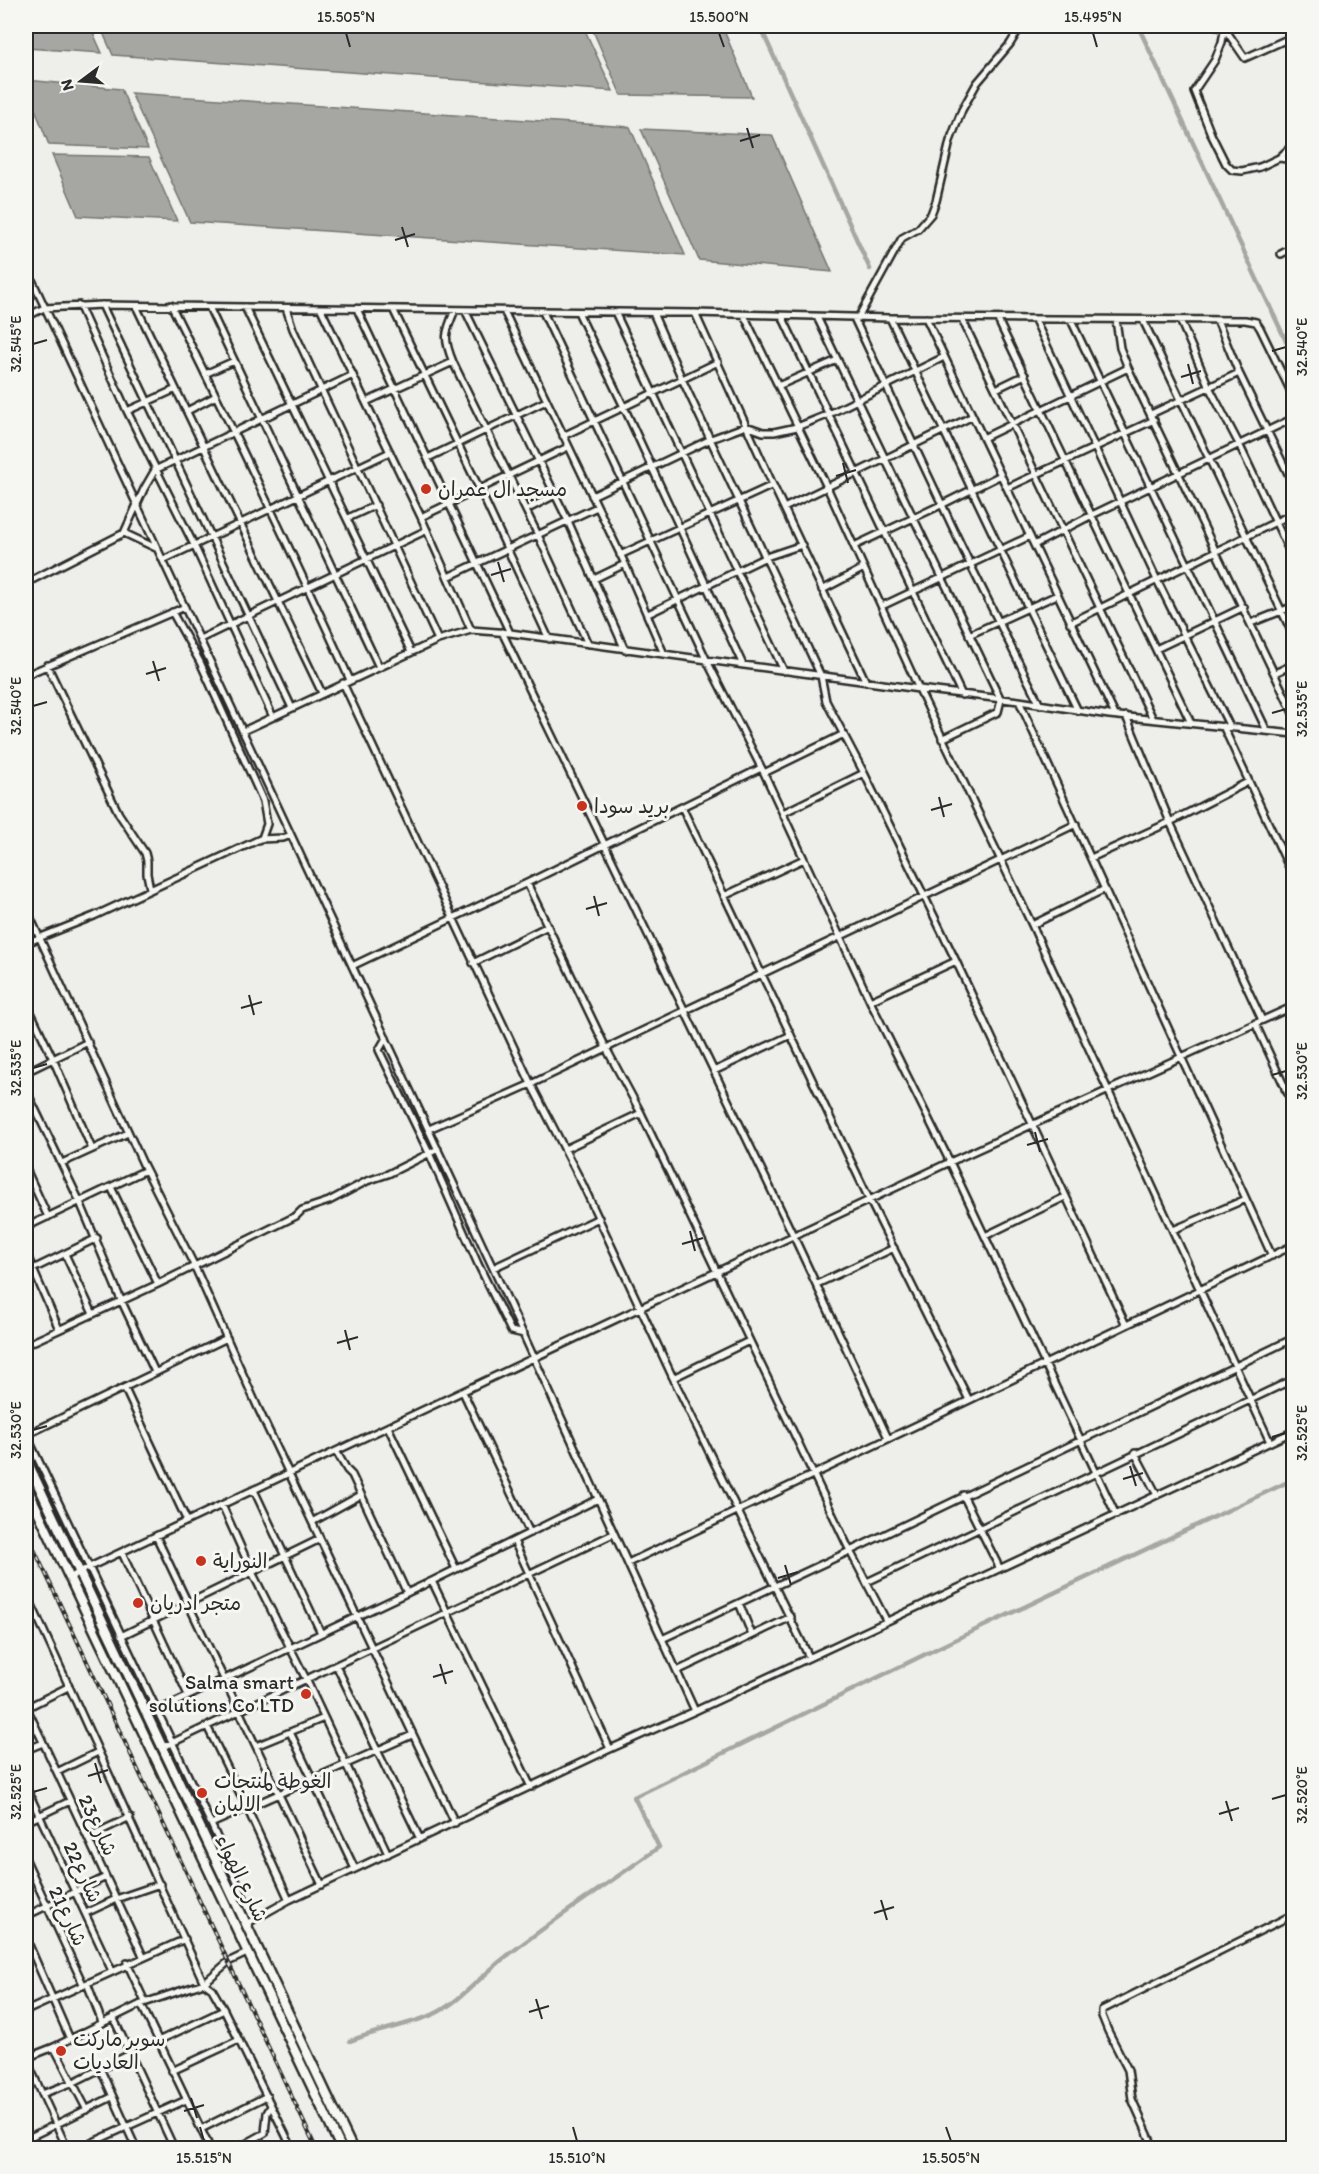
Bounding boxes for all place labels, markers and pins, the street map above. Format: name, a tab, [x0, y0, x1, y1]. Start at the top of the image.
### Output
place label: مسجد ال عمران	[438, 477, 567, 501]
marker: مسجد ال عمران	[419, 482, 433, 496]
place label: بريد سودا	[594, 794, 669, 818]
marker: بريد سودا	[575, 799, 589, 813]
place label: النوراية	[213, 1549, 267, 1573]
marker: النوراية	[194, 1554, 208, 1568]
place label: متجر ادريان	[150, 1591, 241, 1615]
marker: متجر ادريان	[131, 1596, 145, 1610]
place label: Salma smart solutions Co LTD	[149, 1670, 294, 1717]
marker: Salma smart solutions Co LTD	[299, 1687, 313, 1701]
place label: الغوطة لمنتجات الالبان	[214, 1769, 332, 1816]
marker: الغوطة لمنتجات الالبان	[195, 1786, 209, 1800]
place label: سوبر ماركت العاديات	[73, 2027, 165, 2074]
marker: سوبر ماركت العاديات	[54, 2044, 68, 2058]

